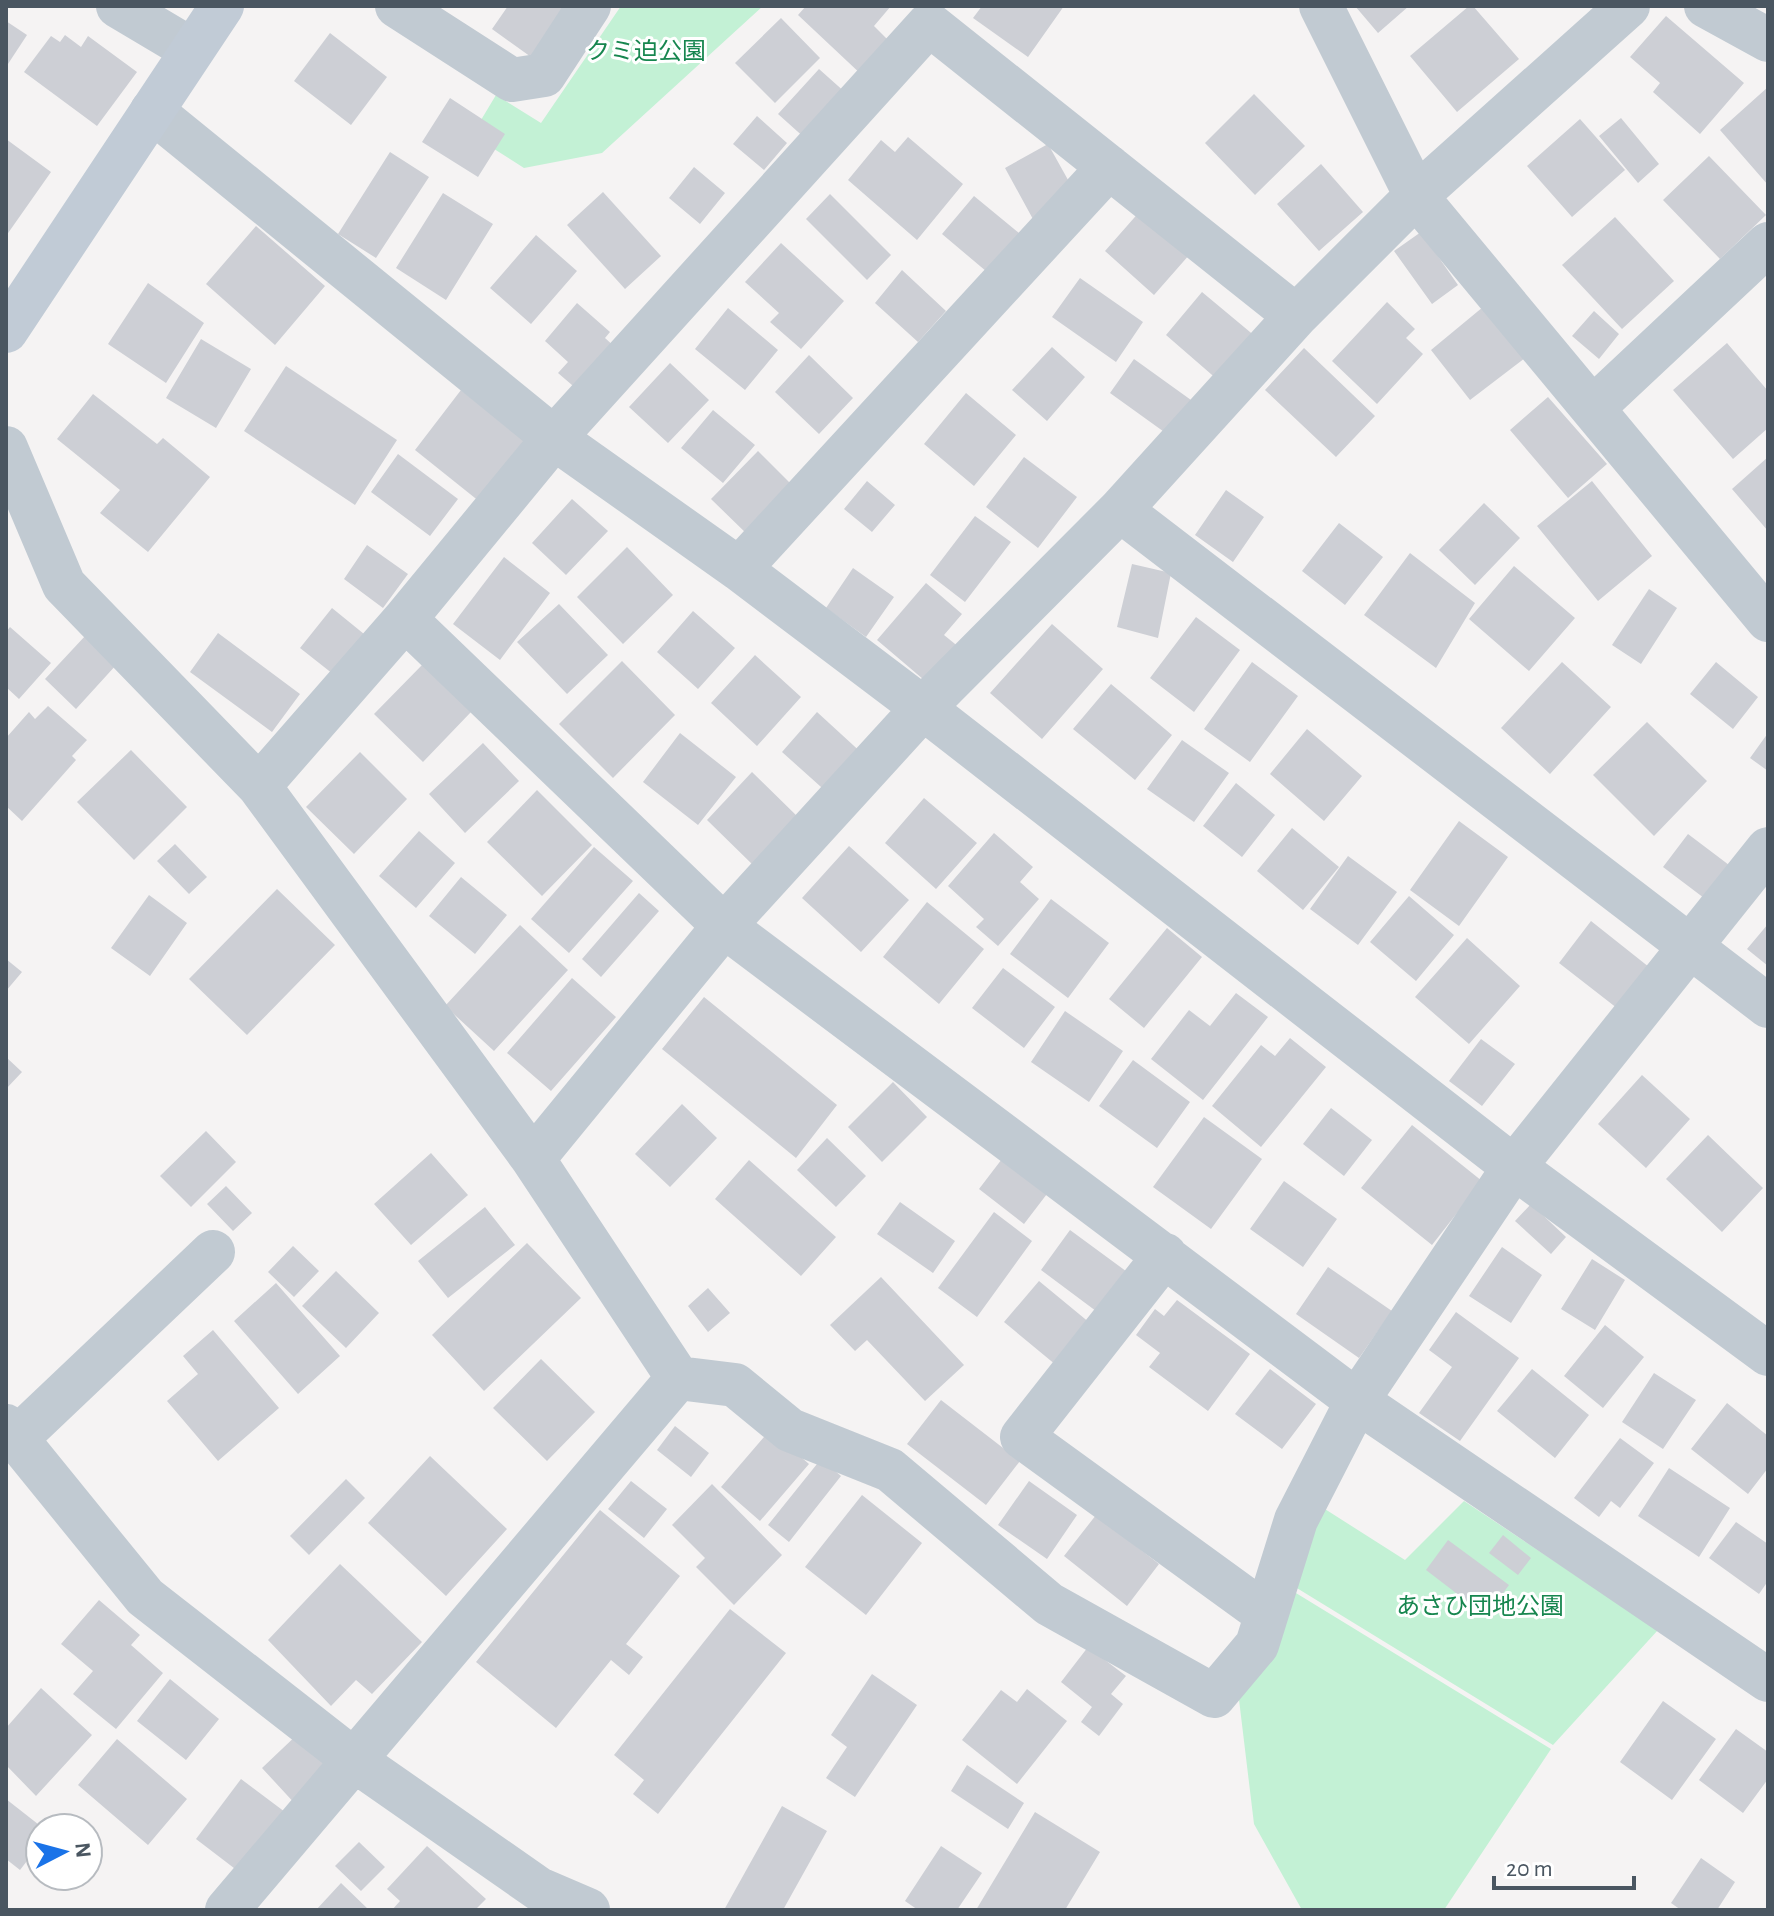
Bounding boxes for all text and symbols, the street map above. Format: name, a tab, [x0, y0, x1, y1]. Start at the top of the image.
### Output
park label: クミ迫公園	[586, 38, 706, 64]
park label: あさひ団地公園	[1396, 1593, 1564, 1619]
north arrow	[24, 1812, 104, 1892]
scale bar	[1494, 1840, 1634, 1890]
text: N	[71, 1841, 95, 1859]
text: 20 m	[1506, 1857, 1553, 1881]

